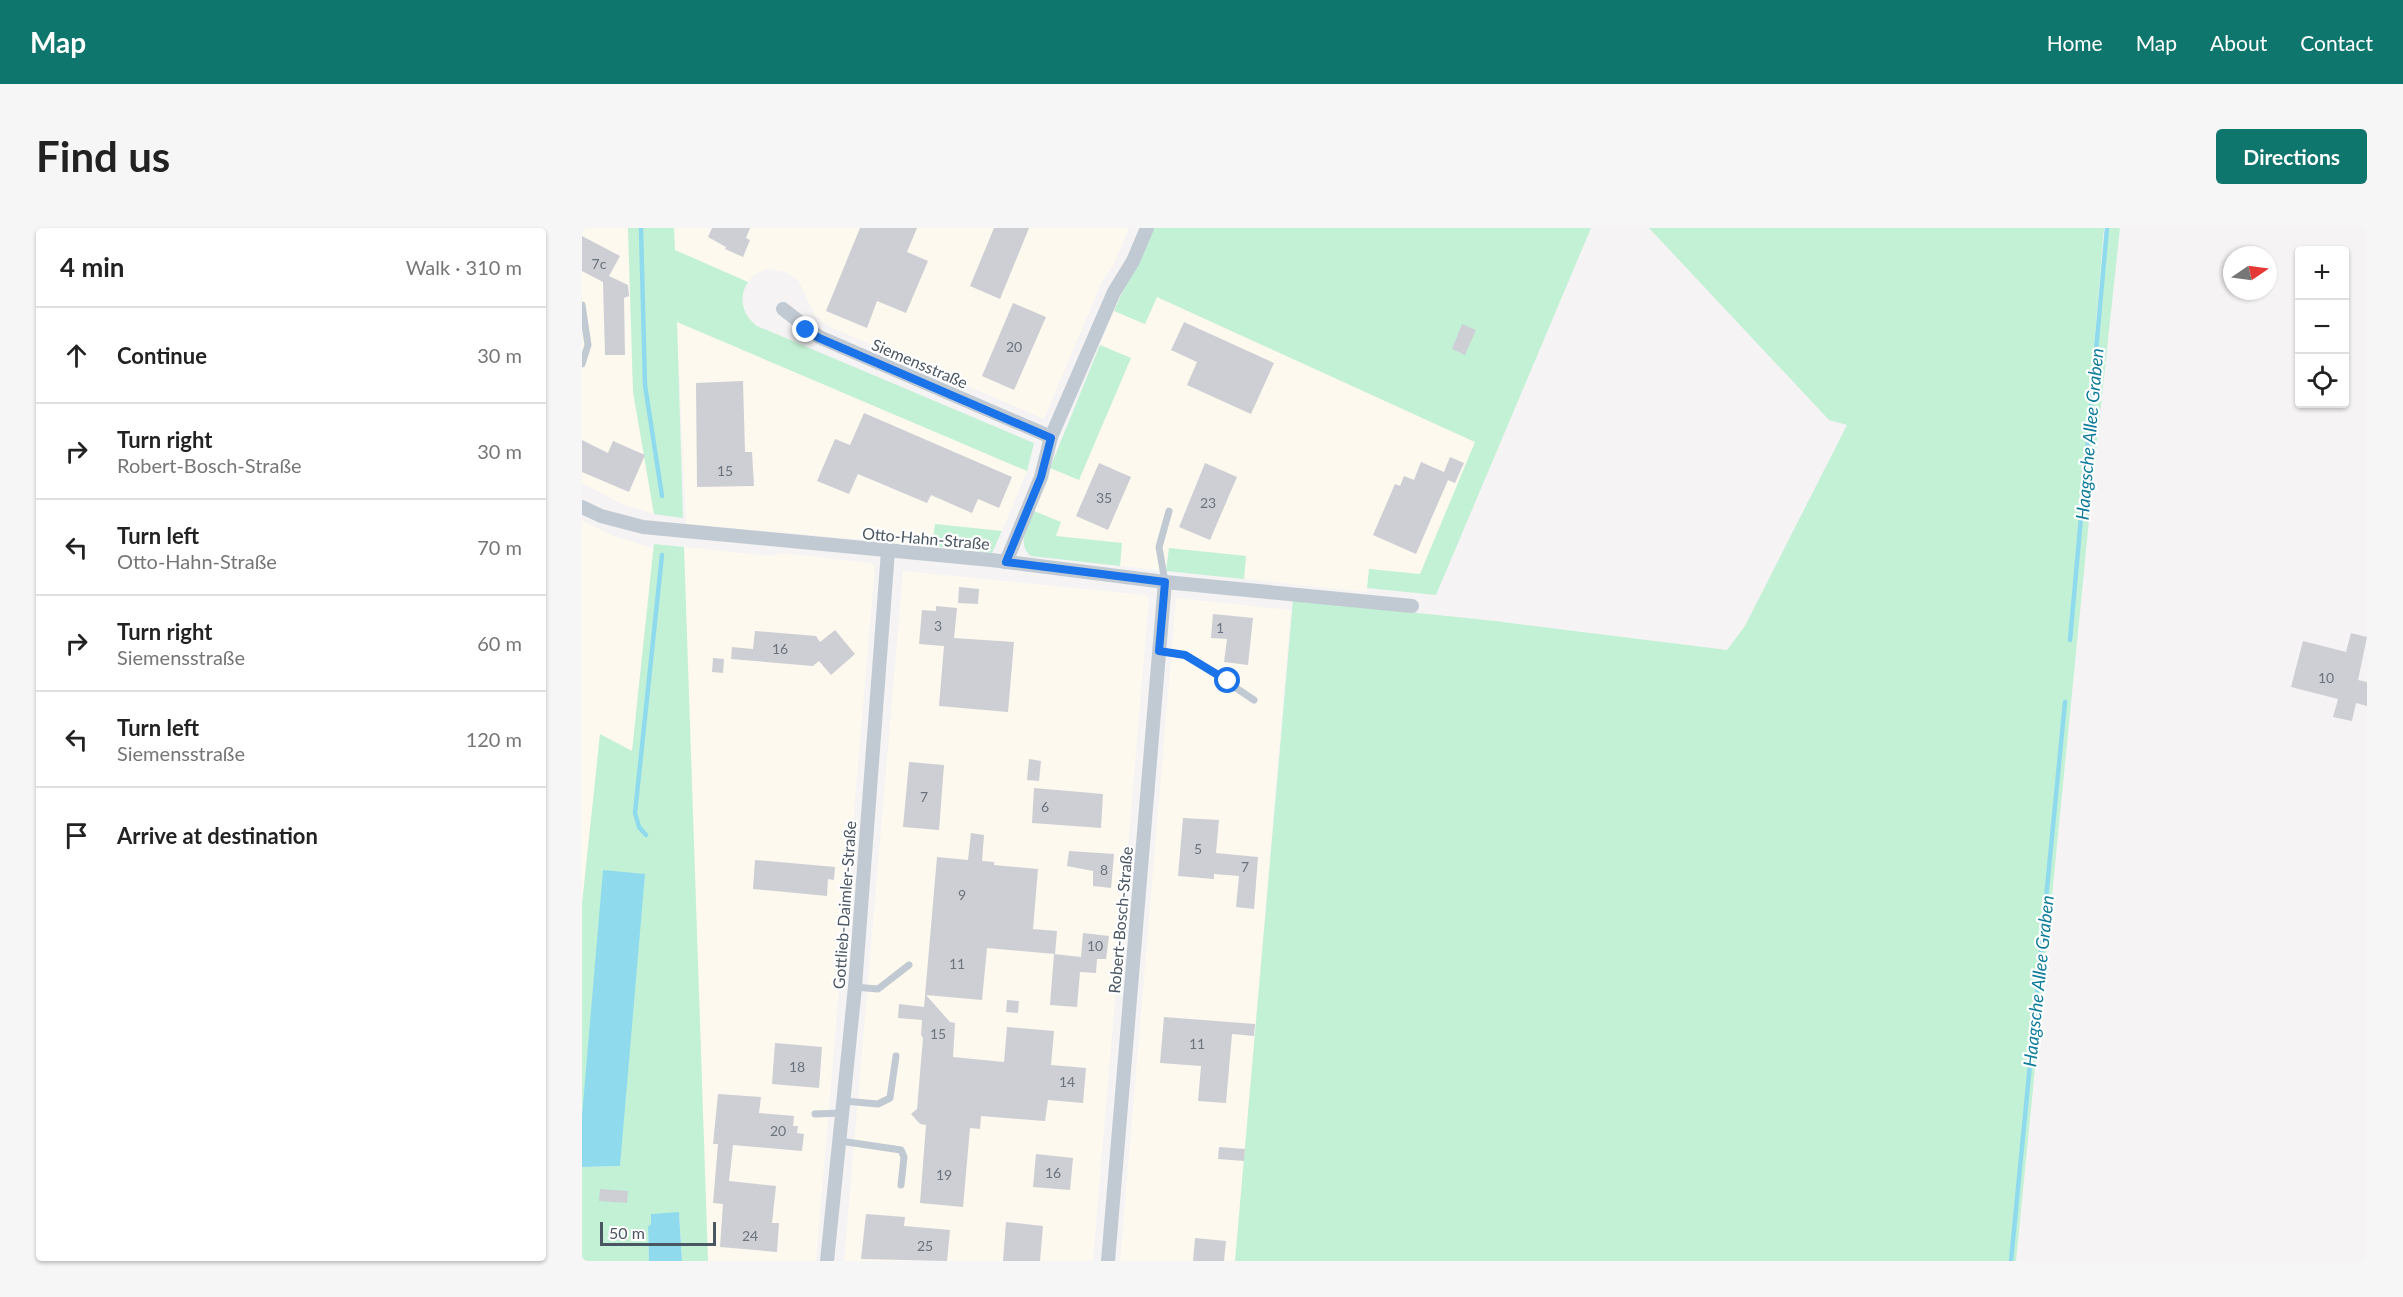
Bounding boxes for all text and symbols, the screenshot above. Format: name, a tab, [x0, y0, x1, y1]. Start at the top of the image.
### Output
text: Map	[30, 25, 86, 59]
text: Home	[2047, 30, 2103, 55]
text: Map	[2136, 30, 2177, 55]
text: About	[2210, 30, 2267, 55]
text: Contact	[2300, 30, 2373, 55]
button: Directions	[2216, 129, 2367, 184]
text: Find us	[36, 131, 170, 181]
north arrow	[2223, 246, 2277, 300]
map controls	[2295, 246, 2349, 408]
button: +	[2295, 246, 2349, 300]
text: 4 min	[60, 251, 124, 283]
text: Walk · 310 m	[406, 255, 522, 279]
house number: 7c	[592, 255, 607, 272]
button: −	[2295, 300, 2349, 354]
route end	[792, 316, 818, 342]
street label: Siemensstraße	[869, 334, 971, 392]
house number: 20	[1006, 338, 1022, 355]
icon: ahead	[60, 339, 93, 372]
text: Continue	[117, 342, 207, 369]
text: 30 m	[477, 343, 522, 367]
water label: Haagsche Allee Graben	[2071, 347, 2107, 521]
button: locate	[2295, 354, 2349, 408]
text: Turn right	[117, 426, 212, 453]
icon: right	[60, 435, 93, 468]
text: 30 m	[477, 439, 522, 463]
text: Robert-Bosch-Straße	[117, 453, 302, 477]
house number: 15	[717, 462, 733, 479]
house number: 35	[1096, 489, 1112, 506]
house number: 23	[1200, 494, 1216, 511]
text: Turn left	[117, 522, 199, 549]
street label: Otto-Hahn-Straße	[861, 523, 991, 553]
icon: left	[60, 531, 93, 564]
text: 70 m	[477, 535, 522, 559]
text: Otto-Hahn-Straße	[117, 549, 277, 573]
house number: 3	[934, 617, 942, 634]
text: Turn right	[117, 618, 212, 645]
house number: 1	[1216, 619, 1224, 636]
icon: right	[60, 627, 93, 660]
text: 60 m	[477, 631, 522, 655]
house number: 16	[772, 640, 788, 657]
text: Siemensstraße	[117, 645, 245, 669]
route start	[1214, 667, 1240, 693]
house number: 10	[2318, 669, 2334, 686]
text: Turn left	[117, 714, 199, 741]
icon: left	[60, 723, 93, 756]
text: 120 m	[466, 727, 522, 751]
text: Siemensstraße	[117, 741, 245, 765]
house number: 7	[920, 788, 928, 805]
house number: 6	[1041, 798, 1049, 815]
icon: arrive	[60, 819, 93, 852]
street label: Gottlieb-Daimler-Straße	[829, 820, 859, 990]
text: Arrive at destination	[117, 822, 318, 849]
house number: 5	[1194, 840, 1202, 857]
street label: Robert-Bosch-Straße	[1104, 846, 1136, 994]
house number: 7	[1241, 858, 1249, 875]
house number: 8	[1100, 861, 1108, 878]
house number: 9	[958, 886, 966, 903]
water label: Haagsche Allee Graben	[2018, 894, 2058, 1068]
house number: 10	[1087, 937, 1103, 954]
house number: 11	[949, 955, 965, 972]
house number: 15	[930, 1025, 946, 1042]
house number: 11	[1189, 1035, 1205, 1052]
house number: 18	[789, 1058, 805, 1075]
house number: 14	[1059, 1073, 1075, 1090]
house number: 20	[770, 1122, 786, 1139]
house number: 16	[1045, 1164, 1061, 1181]
house number: 19	[936, 1166, 952, 1183]
scale bar	[600, 1219, 716, 1246]
text: 50 m	[609, 1223, 645, 1242]
house number: 24	[742, 1227, 758, 1244]
house number: 25	[917, 1237, 933, 1254]

